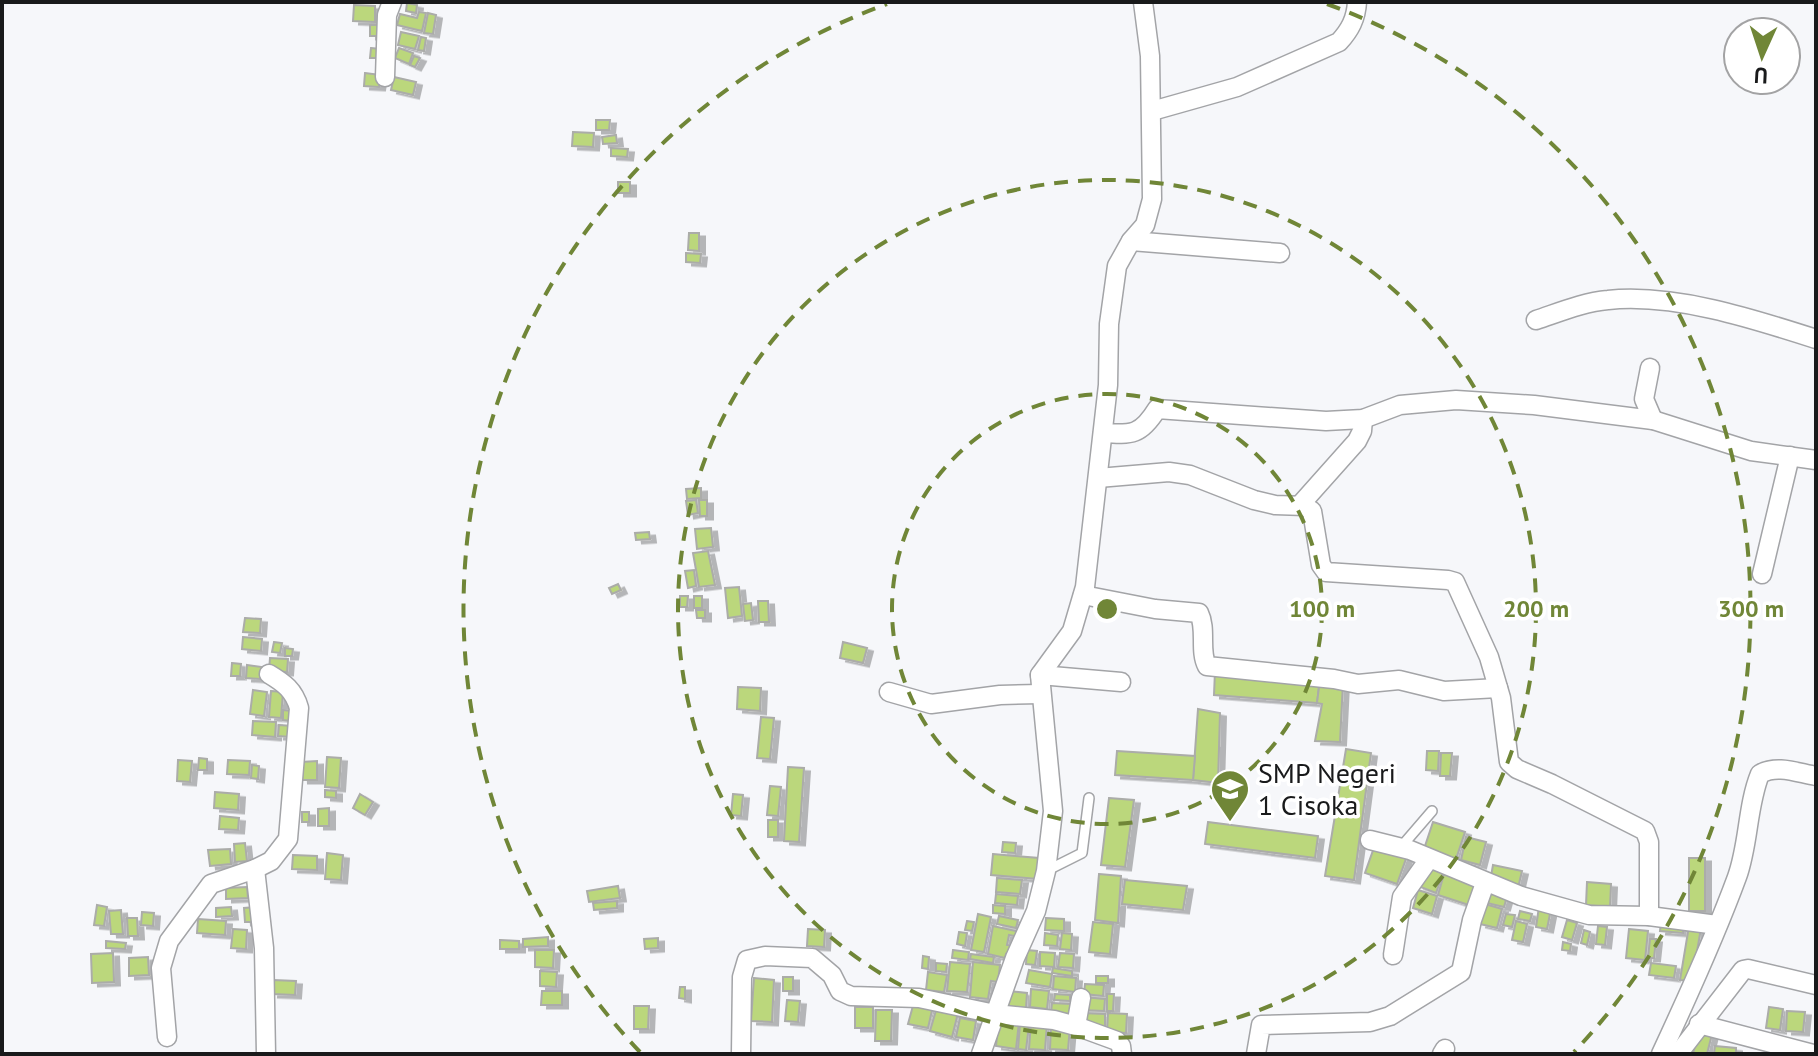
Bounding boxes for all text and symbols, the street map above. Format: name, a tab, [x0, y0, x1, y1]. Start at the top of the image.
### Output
north arrow	[1722, 16, 1802, 96]
text: U	[1753, 62, 1769, 90]
text: 100 m	[1289, 593, 1355, 624]
text: 200 m	[1503, 593, 1569, 624]
text: 300 m	[1718, 593, 1784, 624]
centre of rings	[1093, 595, 1121, 623]
place label: SMP Negeri 1 Cisoka	[1258, 754, 1396, 823]
school or university icon: SMP Negeri 1 Cisoka	[1209, 768, 1251, 823]

